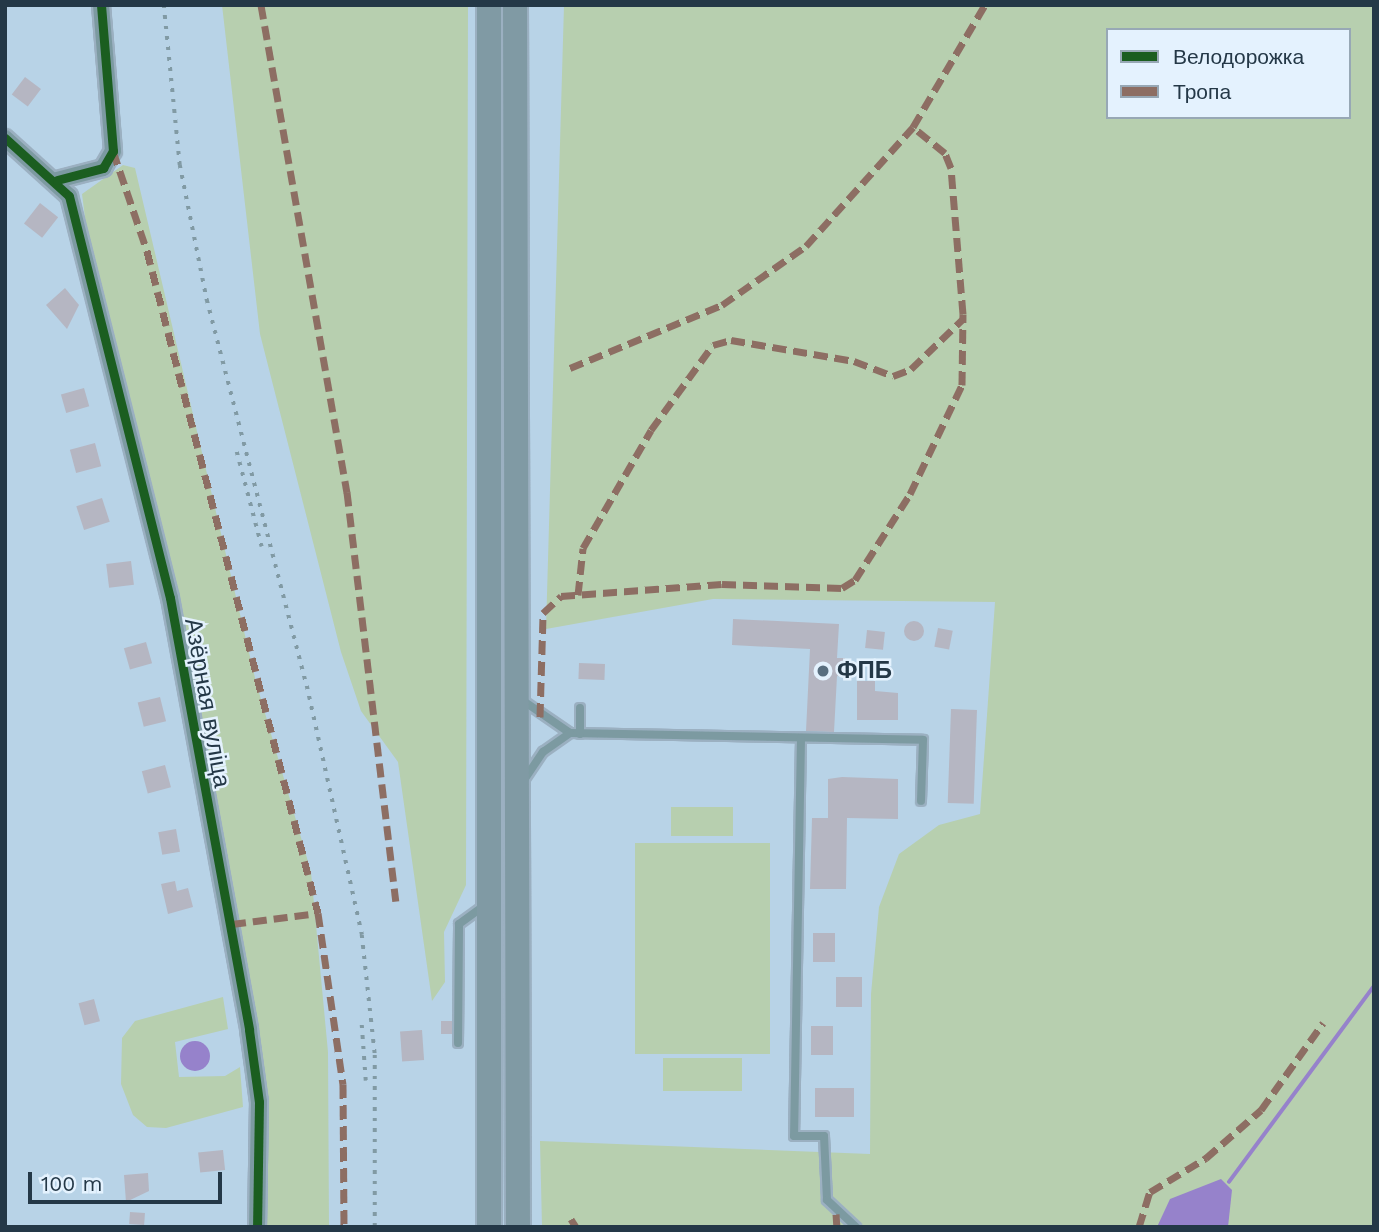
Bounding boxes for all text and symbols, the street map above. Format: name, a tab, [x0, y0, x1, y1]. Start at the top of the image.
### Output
legend	[1106, 28, 1351, 119]
text: Велодорожка	[1173, 44, 1304, 69]
text: Тропа	[1173, 79, 1231, 104]
street label: Азёрная вуліца	[178, 616, 236, 790]
place label: ФПБ	[837, 657, 892, 685]
marker: ФПБ	[815, 663, 831, 679]
scale bar	[32, 1158, 226, 1202]
text: 100 m	[41, 1171, 103, 1196]

